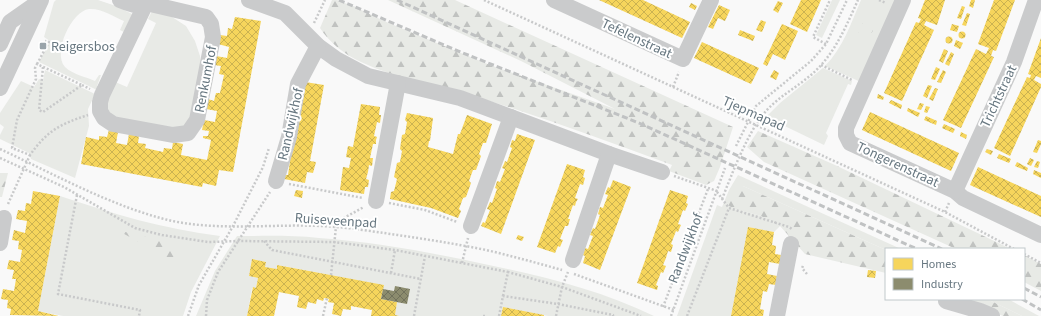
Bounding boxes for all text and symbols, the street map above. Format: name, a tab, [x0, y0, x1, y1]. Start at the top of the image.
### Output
street label: Tefelenstraat	[598, 14, 676, 64]
place label: Reigersbos	[51, 37, 115, 57]
marker: Reigersbos	[38, 41, 48, 51]
street label: Renkumhof	[190, 43, 222, 114]
street label: Trichtstraat	[976, 61, 1022, 131]
street label: Randwijkhof	[273, 85, 309, 162]
street label: Tjepmapad	[719, 91, 788, 137]
street label: Tongerenstraat	[853, 137, 942, 193]
street label: Ruiseveenpad	[294, 208, 378, 234]
street label: Randwijkhof	[663, 210, 709, 286]
legend	[885, 248, 1025, 300]
text: Homes	[921, 256, 956, 273]
text: Industry	[921, 276, 963, 293]

